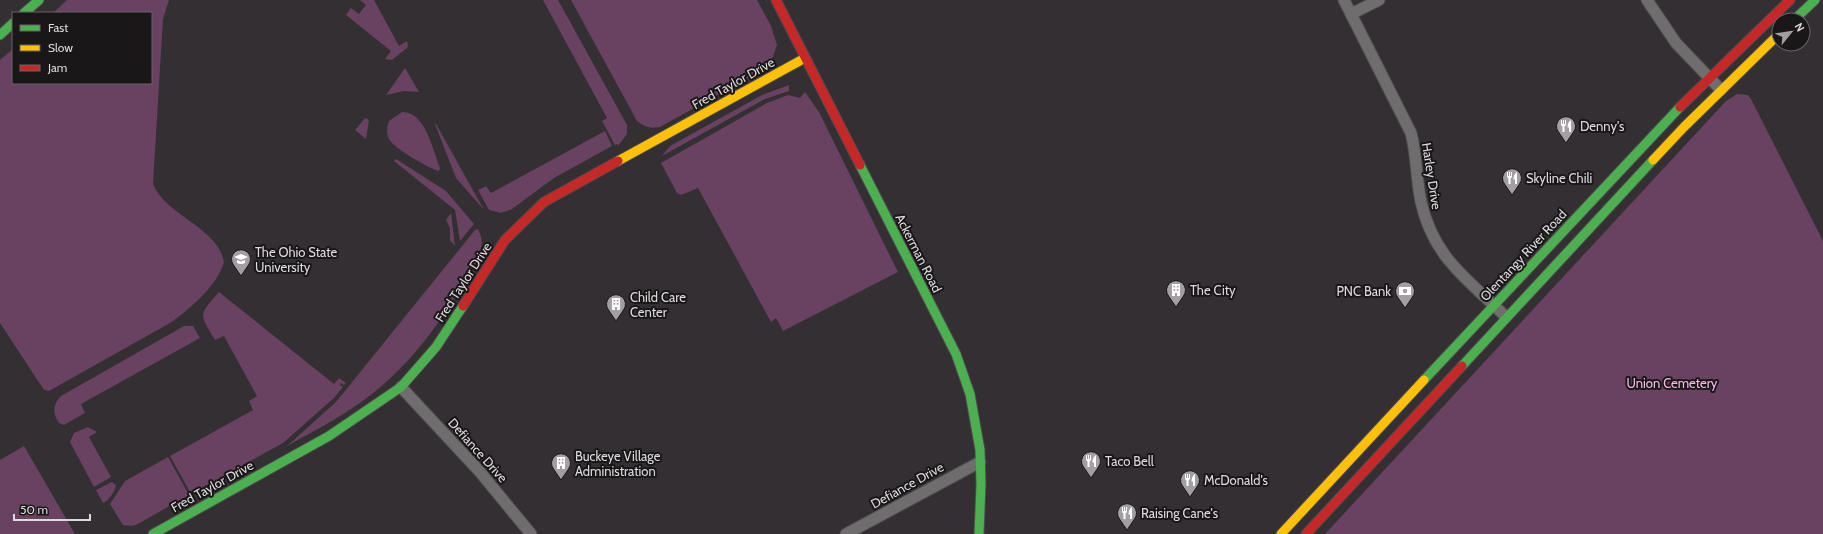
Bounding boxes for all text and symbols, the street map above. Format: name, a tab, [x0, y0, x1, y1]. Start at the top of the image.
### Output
legend	[12, 12, 152, 84]
north arrow	[1771, 12, 1811, 52]
text: Fast	[48, 20, 68, 35]
text: N	[1792, 20, 1808, 34]
text: Slow	[48, 40, 73, 55]
street label: Fred Taylor Drive	[689, 54, 777, 112]
text: Jam	[47, 60, 67, 75]
restaurant icon: Denny's	[1555, 115, 1577, 143]
place label: Denny's	[1580, 118, 1625, 134]
street label: Harley Drive	[1419, 141, 1445, 211]
restaurant icon: Skyline Chili	[1501, 167, 1523, 195]
place label: Skyline Chili	[1526, 170, 1592, 186]
street label: Olentangy River Road	[1476, 206, 1570, 304]
street label: Ackerman Road	[892, 211, 946, 295]
street label: Fred Taylor Drive	[431, 239, 495, 325]
place label: The Ohio State University	[255, 244, 338, 275]
school or university icon: The Ohio State University	[230, 248, 252, 276]
building icon: The City	[1165, 279, 1187, 307]
bank icon: PNC Bank	[1394, 280, 1416, 308]
place label: The City	[1190, 282, 1236, 298]
place label: PNC Bank	[1336, 283, 1391, 299]
place label: Child Care Center	[630, 289, 686, 320]
building icon: Child Care Center	[605, 293, 627, 321]
park label: Union Cemetery	[1627, 375, 1718, 391]
street label: Defiance Drive	[445, 414, 511, 486]
place label: Buckeye Village Administration	[575, 448, 661, 479]
restaurant icon: Taco Bell	[1080, 450, 1102, 478]
building icon: Buckeye Village Administration	[550, 452, 572, 480]
place label: Taco Bell	[1105, 453, 1154, 469]
street label: Fred Taylor Drive	[168, 457, 256, 515]
street label: Defiance Drive	[868, 458, 947, 512]
restaurant icon: McDonald's	[1179, 469, 1201, 497]
place label: McDonald's	[1204, 472, 1269, 488]
scale bar	[14, 496, 90, 522]
text: 50 m	[20, 502, 48, 517]
restaurant icon: Raising Cane's	[1116, 502, 1138, 530]
place label: Raising Cane's	[1141, 505, 1219, 521]

